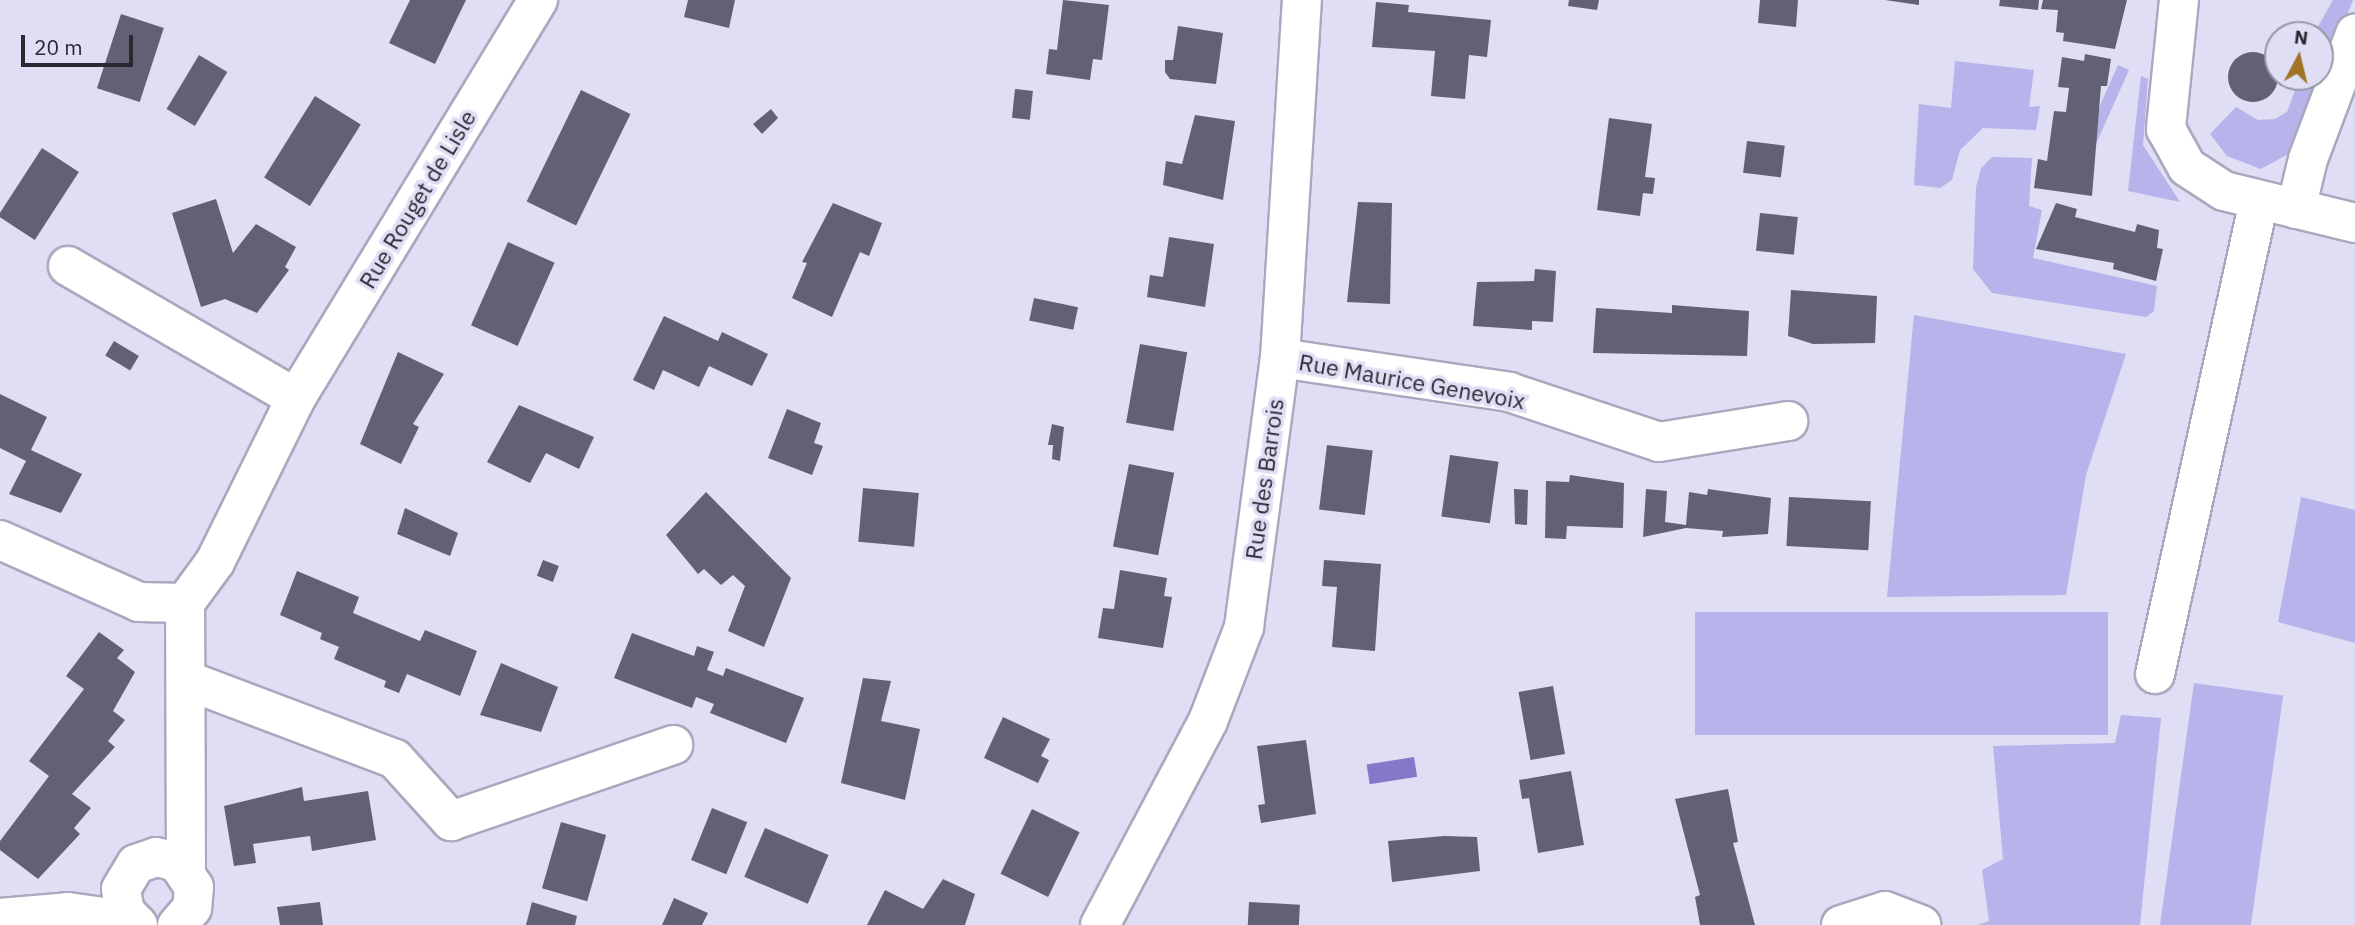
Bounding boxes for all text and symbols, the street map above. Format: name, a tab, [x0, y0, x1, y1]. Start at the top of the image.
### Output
scale bar	[24, 21, 136, 65]
north arrow	[2264, 21, 2334, 91]
text: N	[2293, 24, 2310, 50]
text: 20 m	[34, 33, 83, 61]
street label: Rue Rouget de Lisle	[353, 105, 481, 293]
street label: Rue Maurice Genevoix	[1297, 348, 1527, 414]
street label: Rue des Barrois	[1239, 397, 1289, 561]

